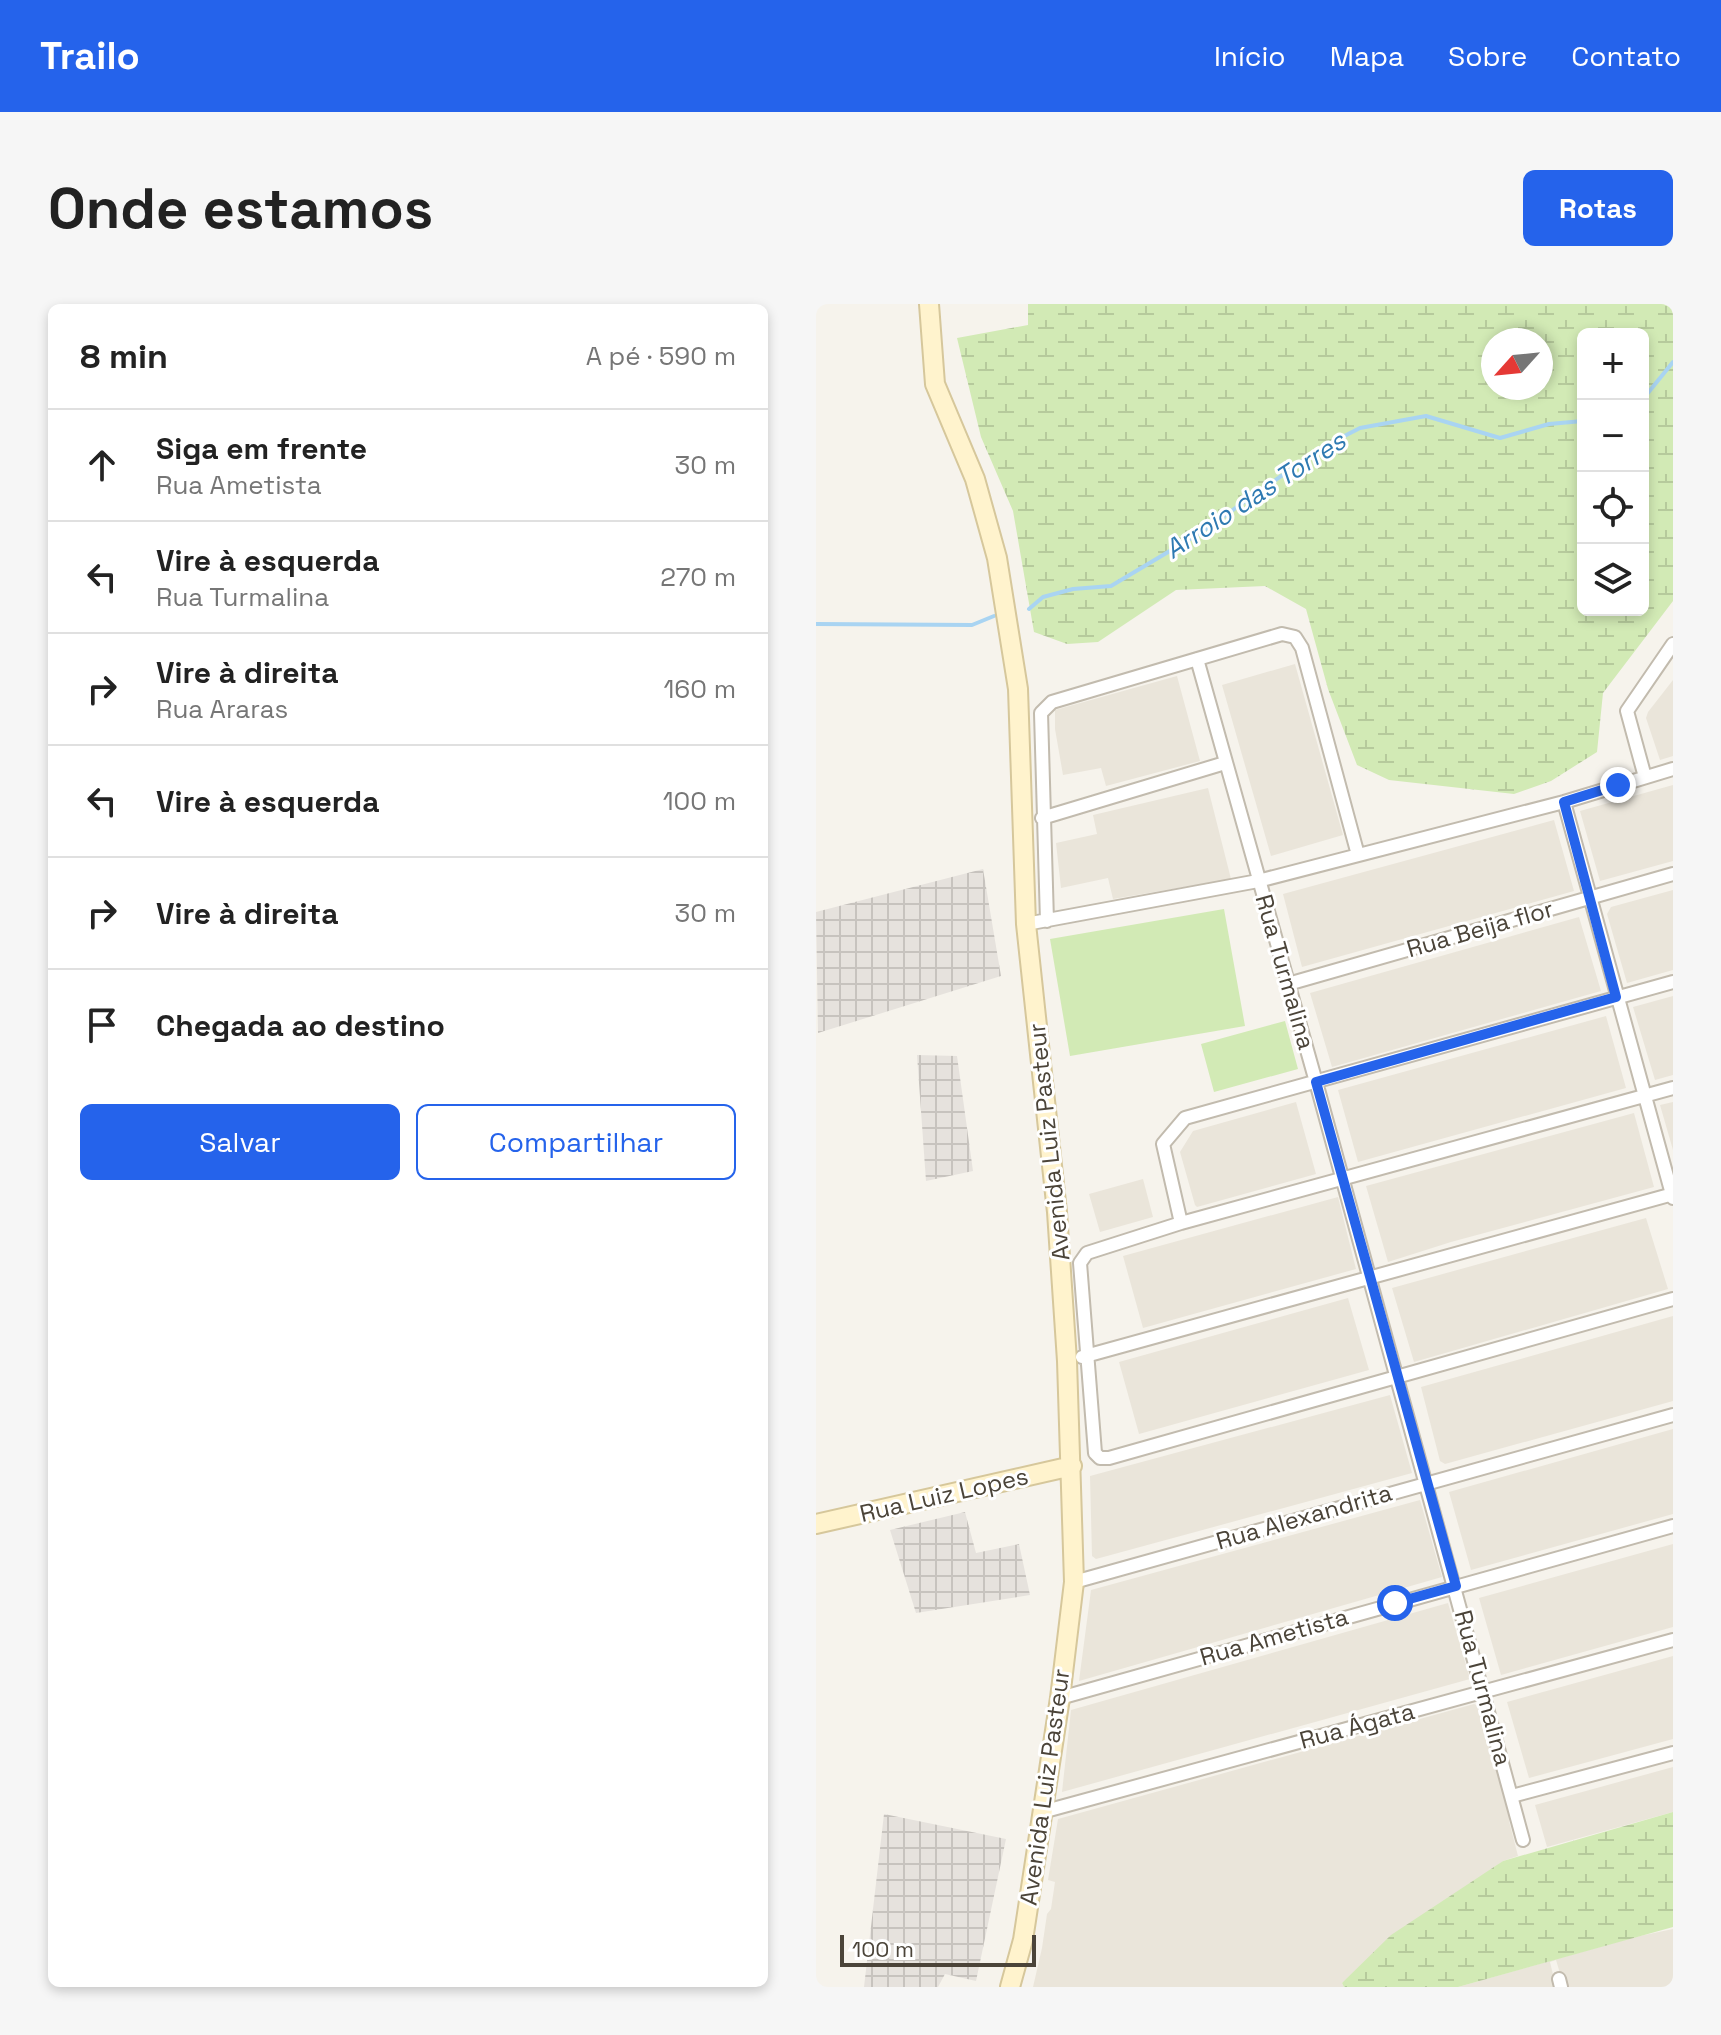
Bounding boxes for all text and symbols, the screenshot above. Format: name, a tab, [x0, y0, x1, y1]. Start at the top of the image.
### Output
text: Trailo	[40, 32, 140, 80]
text: Início	[1214, 38, 1286, 74]
text: Mapa	[1330, 38, 1404, 74]
text: Sobre	[1448, 38, 1527, 74]
text: Contato	[1571, 38, 1681, 74]
button: Rotas	[1523, 170, 1673, 246]
text: Onde estamos	[48, 173, 433, 244]
north arrow	[1481, 328, 1553, 400]
map controls	[1577, 328, 1649, 616]
button: +	[1577, 328, 1649, 400]
text: 8 min	[80, 335, 168, 378]
text: A pé · 590 m	[586, 339, 736, 373]
button: −	[1577, 400, 1649, 472]
water label: Arroio das Torres	[1158, 423, 1353, 566]
text: Siga em frente	[156, 429, 367, 468]
icon: ahead	[80, 443, 124, 487]
text: 30 m	[675, 448, 736, 482]
text: Rua Ametista	[156, 468, 322, 502]
button: locate	[1577, 472, 1649, 544]
text: Vire à esquerda	[156, 541, 380, 580]
button: layers	[1577, 544, 1649, 616]
icon: left	[80, 555, 124, 599]
text: 270 m	[660, 560, 736, 594]
text: Rua Turmalina	[156, 580, 329, 614]
text: Vire à direita	[156, 653, 339, 692]
icon: right	[80, 667, 124, 711]
text: 160 m	[664, 672, 736, 706]
text: Rua Araras	[156, 692, 288, 726]
route end	[1600, 767, 1636, 803]
icon: left	[80, 779, 124, 823]
text: Vire à esquerda	[156, 782, 380, 821]
text: 100 m	[663, 784, 736, 818]
icon: right	[80, 891, 124, 935]
street label: Rua Turmalina	[1249, 891, 1322, 1053]
street label: Rua Beija flor	[1403, 893, 1557, 964]
text: Vire à direita	[156, 894, 339, 933]
text: 30 m	[675, 896, 736, 930]
icon: arrive	[80, 1003, 124, 1047]
text: Chegada ao destino	[156, 1006, 445, 1045]
street label: Avenida Luiz Pasteur	[1021, 1022, 1076, 1262]
button: Salvar	[80, 1104, 400, 1180]
button: Compartilhar	[416, 1104, 736, 1180]
street label: Rua Luiz Lopes	[856, 1460, 1031, 1529]
street label: Rua Alexandrita	[1212, 1477, 1396, 1556]
route start	[1377, 1585, 1413, 1621]
street label: Rua Ametista	[1196, 1600, 1352, 1673]
street label: Rua Turmalina	[1448, 1607, 1519, 1769]
street label: Avenida Luiz Pasteur	[1013, 1667, 1076, 1907]
street label: Rua Ágata	[1296, 1695, 1418, 1756]
scale bar	[840, 1931, 1036, 1967]
text: 100 m	[852, 1935, 914, 1963]

